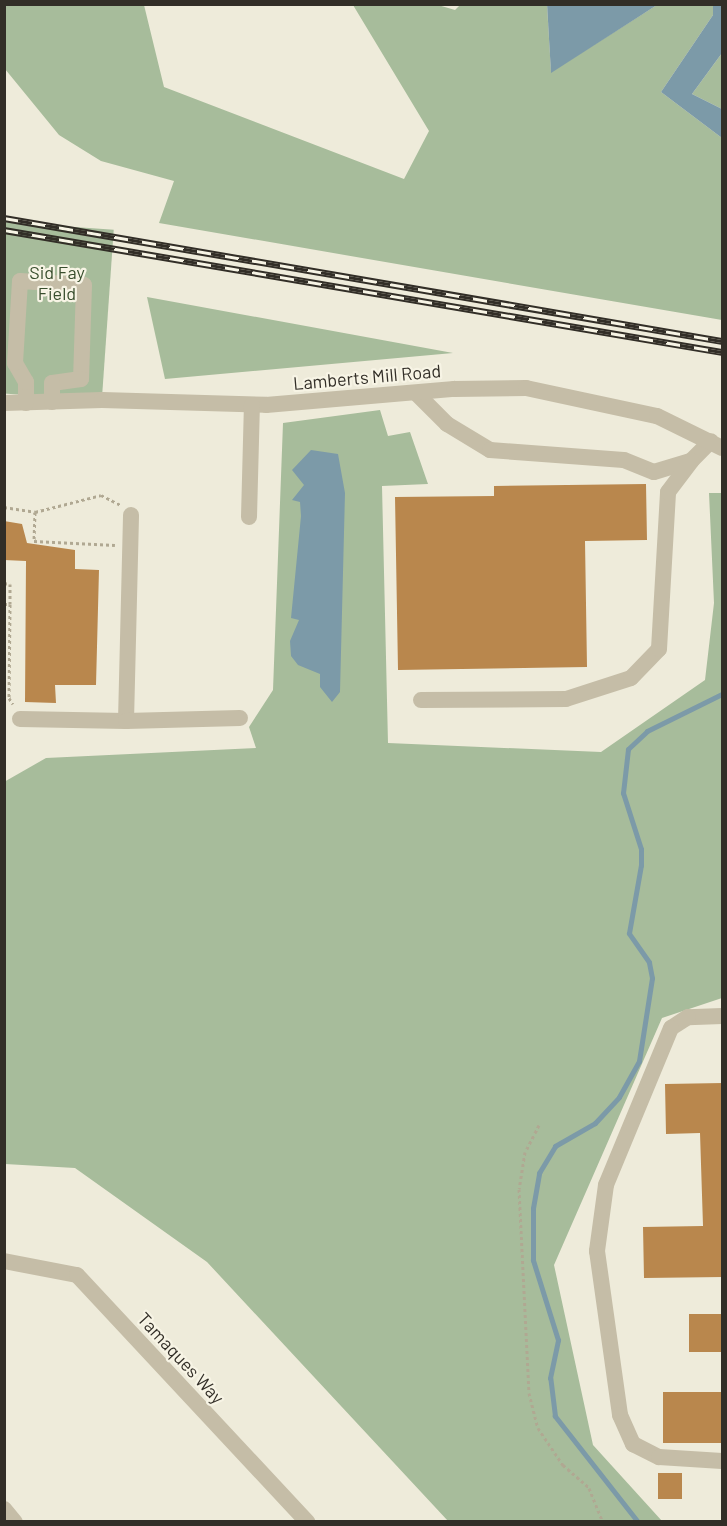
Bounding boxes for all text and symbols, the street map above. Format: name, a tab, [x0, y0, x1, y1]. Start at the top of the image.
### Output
park label: Sid Fay Field	[29, 262, 85, 304]
street label: Lamberts Mill Road	[292, 360, 442, 394]
street label: Tamaques Way	[133, 1308, 229, 1408]

